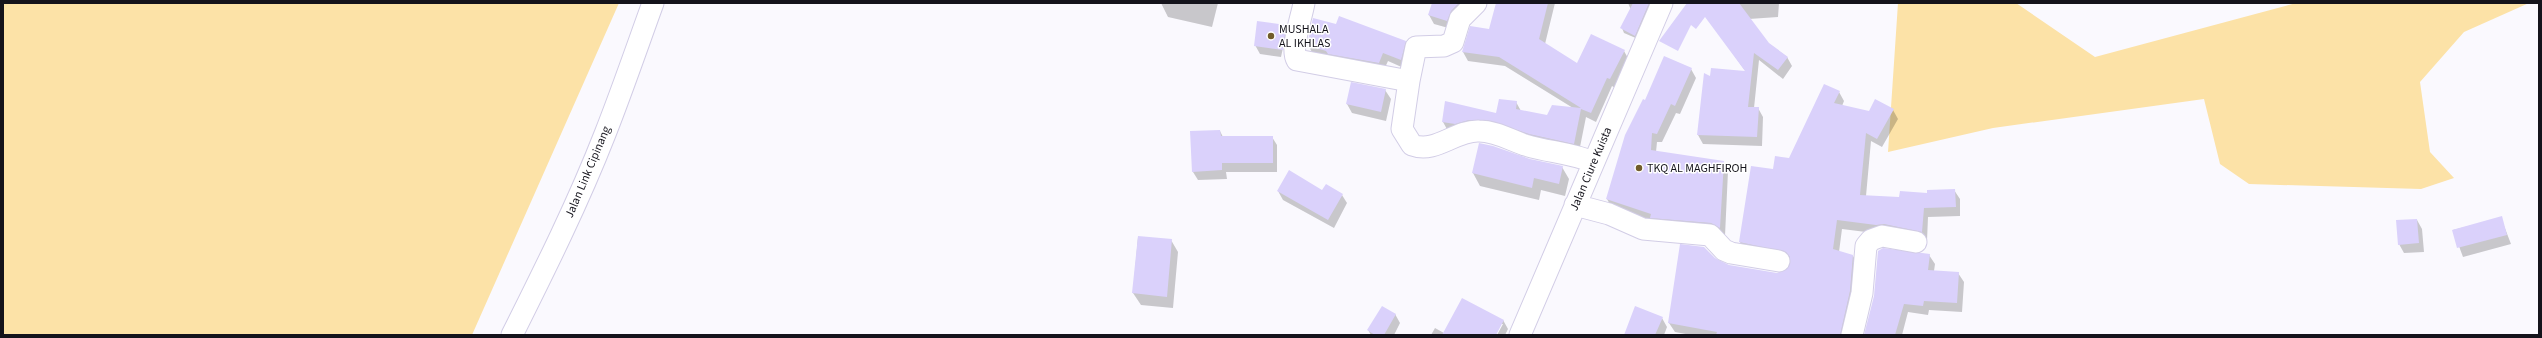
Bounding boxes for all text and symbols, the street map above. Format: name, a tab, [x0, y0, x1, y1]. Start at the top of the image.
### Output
place label: MUSHALA AL IKHLAS	[1279, 21, 1330, 52]
marker: MUSHALA AL IKHLAS	[1266, 31, 1276, 41]
street label: Jalan Link Cipinang	[561, 123, 615, 221]
street label: Jalan Ciure Kuista	[1566, 124, 1616, 214]
place label: TKQ AL MAGHFIROH	[1647, 160, 1747, 177]
marker: TKQ AL MAGHFIROH	[1634, 163, 1644, 173]

